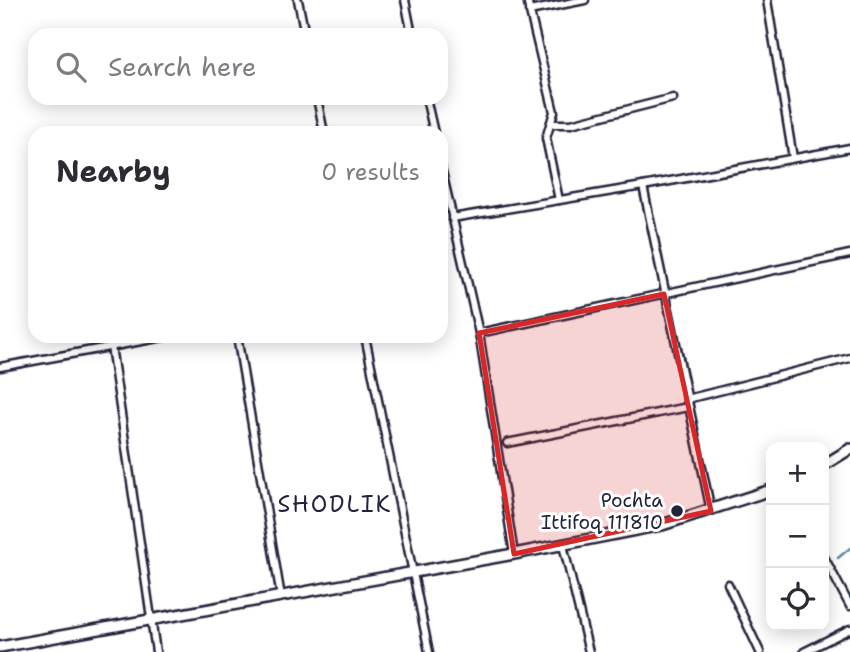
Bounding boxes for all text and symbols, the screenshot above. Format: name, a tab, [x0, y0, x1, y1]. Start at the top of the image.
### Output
search box	[28, 28, 448, 105]
icon: search	[52, 48, 90, 86]
text: Search here	[108, 49, 257, 84]
text: Nearby	[56, 151, 171, 192]
text: 0 results	[321, 157, 420, 187]
map controls	[766, 442, 829, 631]
button: +	[766, 442, 829, 505]
place label: Pochta Ittifoq 111810	[541, 488, 663, 535]
district label: SHODLIK	[278, 489, 392, 519]
marker: Pochta Ittifoq 111810	[669, 503, 685, 519]
button: −	[766, 505, 829, 568]
button: locate	[766, 568, 829, 631]

